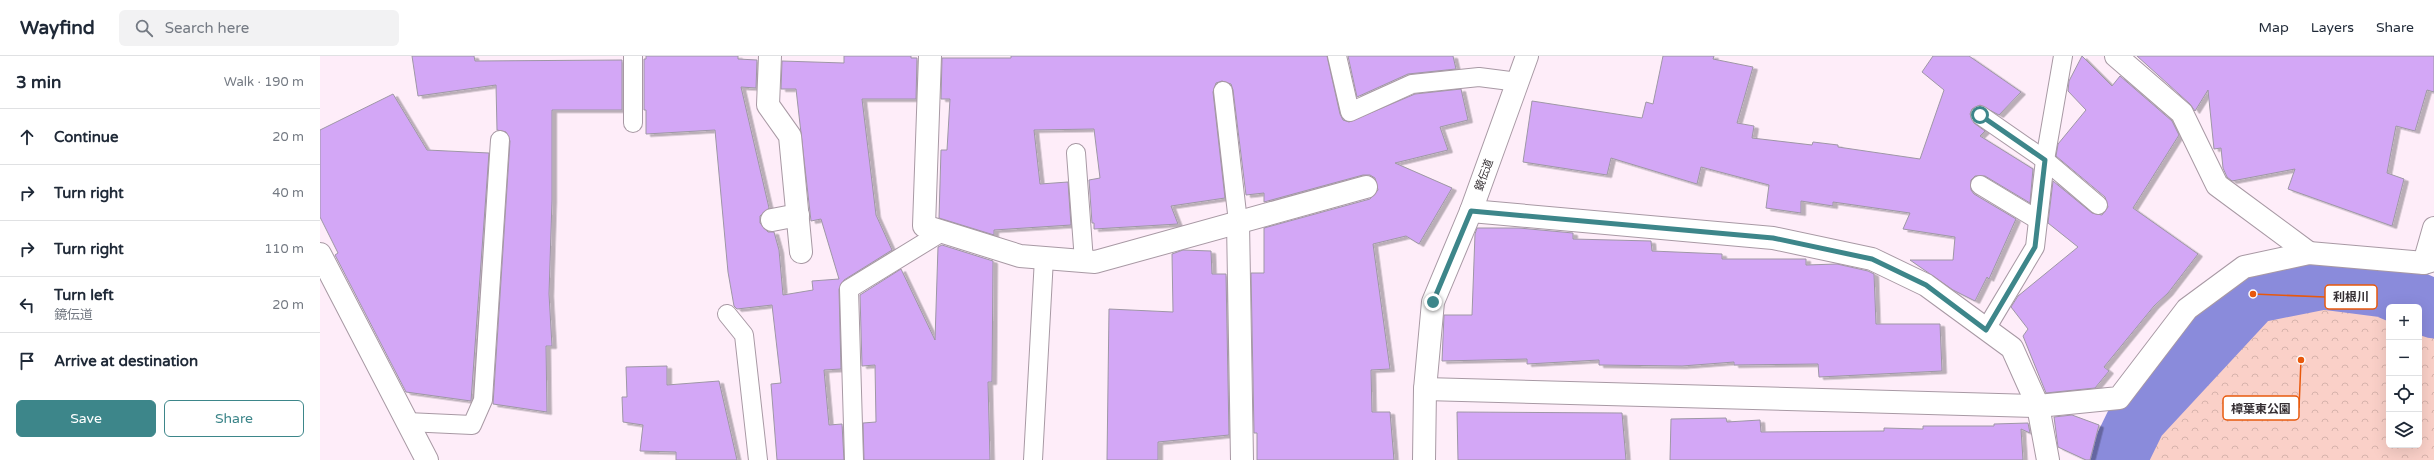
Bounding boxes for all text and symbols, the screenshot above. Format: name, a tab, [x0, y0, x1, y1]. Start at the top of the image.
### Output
search box	[119, 10, 399, 46]
text: Wayfind	[20, 17, 95, 39]
icon: search	[133, 17, 155, 39]
text: Search here	[165, 19, 249, 37]
text: Map	[2259, 19, 2289, 36]
text: Layers	[2311, 19, 2354, 36]
text: Share	[2376, 19, 2414, 36]
text: 3 min	[16, 72, 61, 93]
text: Walk · 190 m	[224, 74, 304, 90]
route start	[1971, 106, 1989, 124]
icon: ahead	[16, 126, 38, 148]
text: Continue	[54, 128, 118, 146]
text: 20 m	[272, 129, 304, 145]
street label: 鏡伝道	[1472, 157, 1496, 193]
icon: right	[16, 182, 38, 204]
text: Turn right	[54, 184, 124, 202]
text: 40 m	[272, 185, 304, 201]
icon: right	[16, 238, 38, 260]
text: Turn right	[54, 240, 124, 258]
text: 110 m	[264, 241, 304, 257]
callout: 利根川	[2325, 285, 2377, 309]
text: Turn left	[54, 286, 114, 304]
text: 利根川	[2333, 290, 2369, 304]
route end	[1424, 293, 1442, 311]
icon: left	[16, 294, 38, 316]
text: 20 m	[272, 297, 304, 313]
map controls	[2386, 304, 2422, 448]
button: +	[2386, 304, 2422, 340]
text: 鏡伝道	[54, 307, 93, 323]
button: −	[2386, 340, 2422, 376]
icon: arrive	[16, 350, 38, 372]
text: Arrive at destination	[54, 352, 198, 370]
button: locate	[2386, 376, 2422, 412]
callout: 樟葉東公園	[2223, 396, 2299, 420]
button: Save	[16, 400, 156, 437]
button: Share	[164, 400, 304, 437]
text: 樟葉東公園	[2231, 402, 2291, 416]
button: layers	[2386, 412, 2422, 448]

